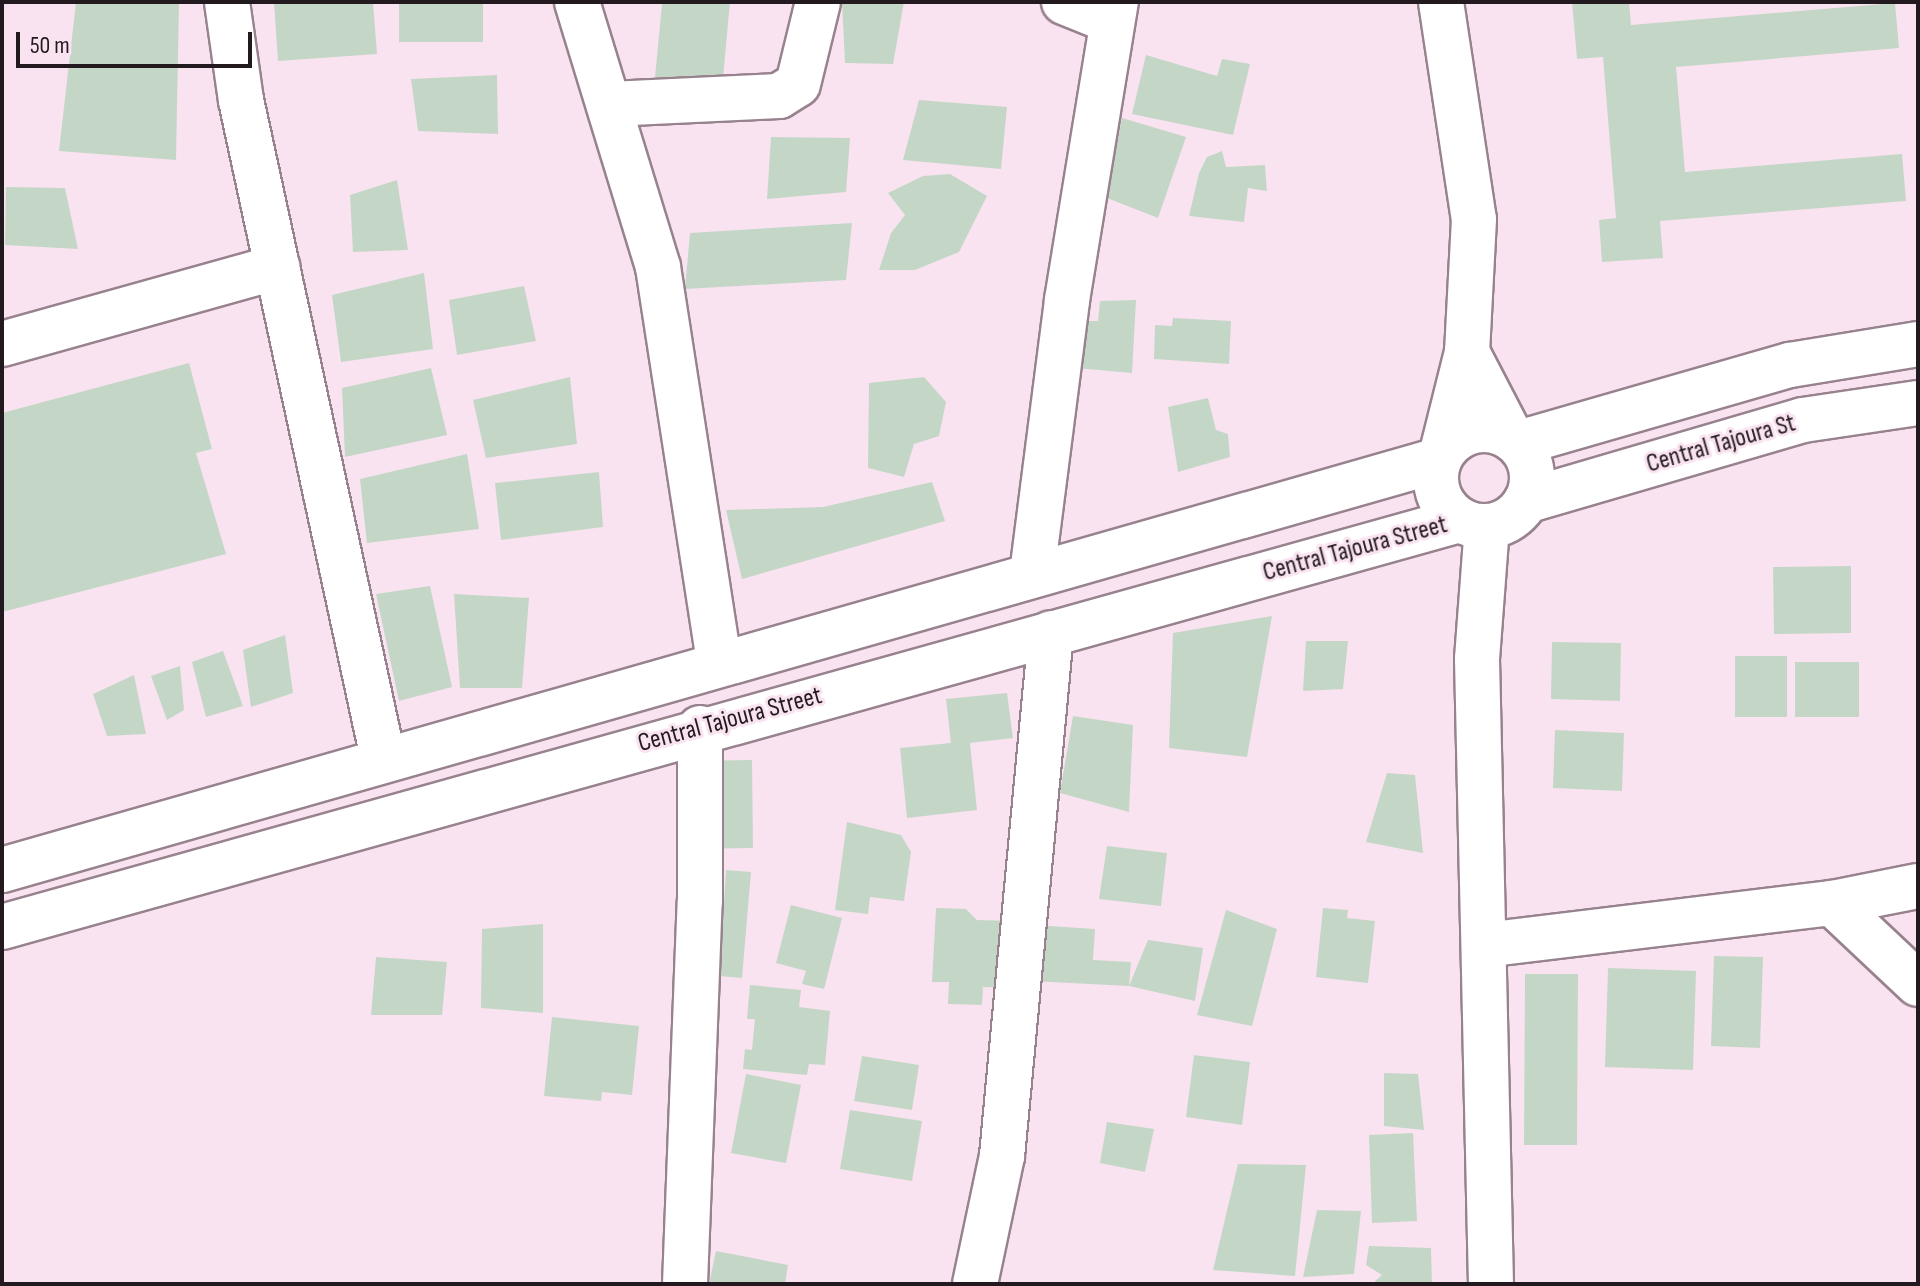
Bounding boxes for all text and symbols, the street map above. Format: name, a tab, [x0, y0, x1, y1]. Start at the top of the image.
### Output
scale bar	[20, 16, 256, 66]
text: 50 m	[30, 31, 70, 60]
street label: Central Tajoura St	[1643, 408, 1799, 480]
street label: Central Tajoura Street	[1260, 509, 1450, 589]
street label: Central Tajoura Street	[635, 680, 825, 760]

